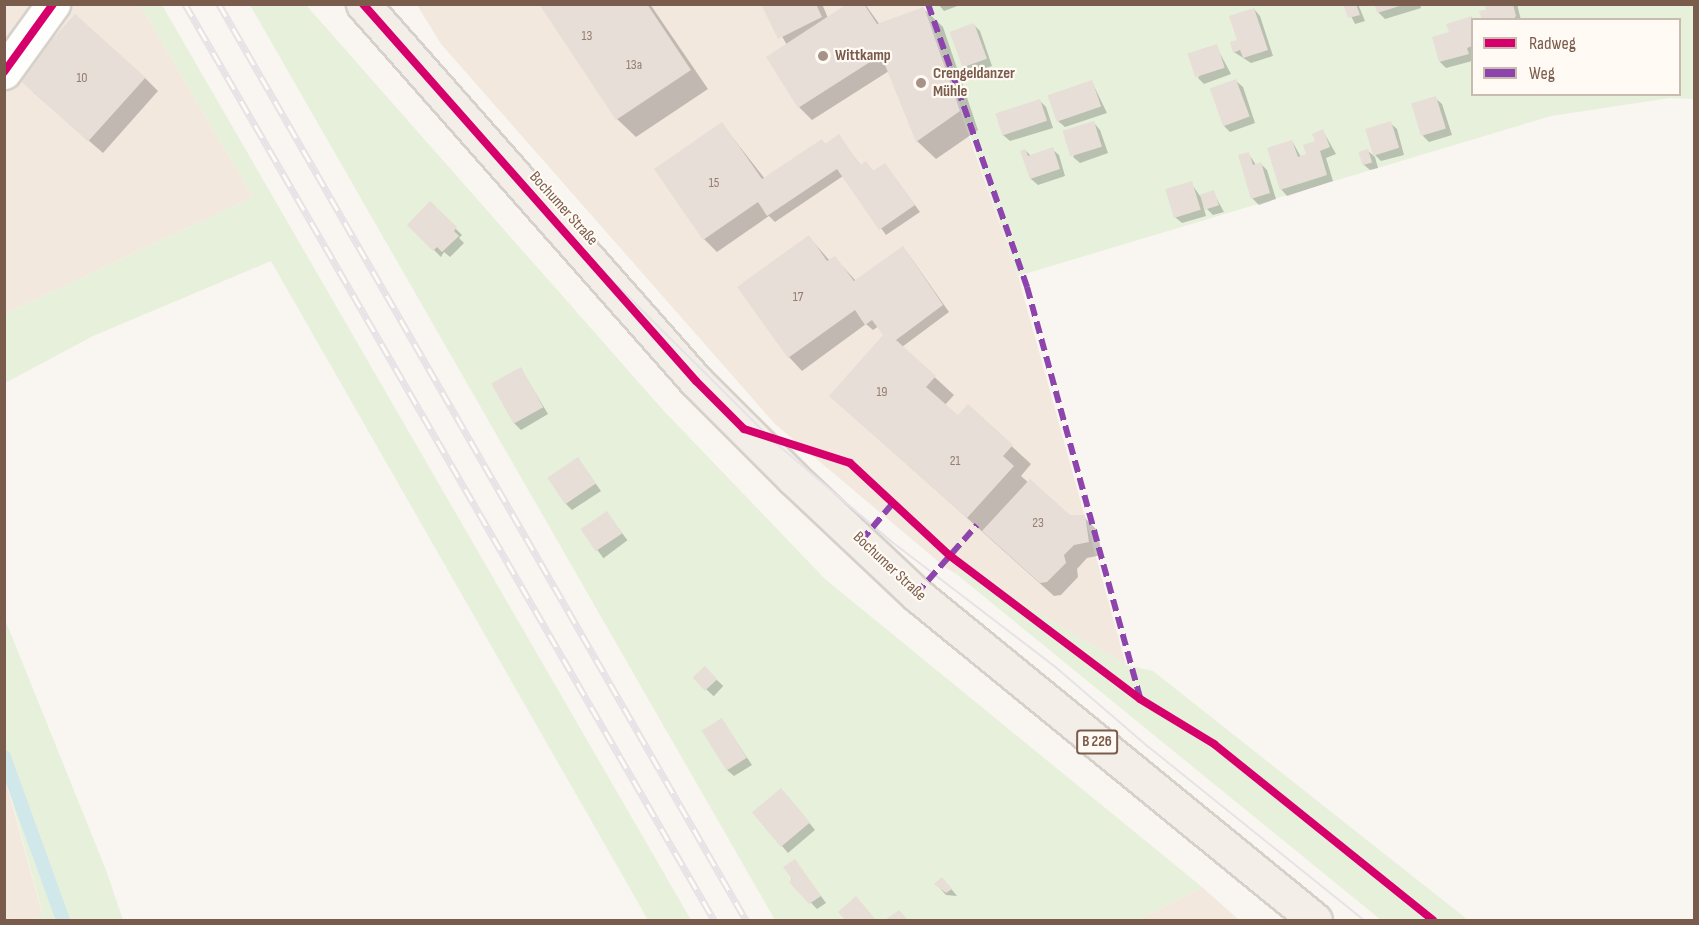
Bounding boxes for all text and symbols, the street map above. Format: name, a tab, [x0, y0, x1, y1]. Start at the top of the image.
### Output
legend	[1471, 18, 1681, 96]
house number: 13	[582, 28, 592, 44]
text: Radweg	[1529, 33, 1576, 54]
place label: Wittkamp	[835, 46, 891, 66]
marker: Wittkamp	[816, 49, 830, 63]
house number: 13a	[626, 57, 642, 73]
text: Weg	[1529, 63, 1555, 84]
place label: Crengeldanzer Mühle	[933, 64, 1015, 102]
house number: 10	[76, 70, 88, 86]
marker: Crengeldanzer Mühle	[914, 76, 928, 90]
street label: Bochumer Straße	[525, 168, 601, 250]
house number: 15	[709, 175, 719, 191]
house number: 17	[793, 289, 803, 305]
house number: 19	[876, 384, 888, 400]
house number: 21	[950, 453, 960, 469]
house number: 23	[1032, 515, 1044, 531]
street label: Bochumer Straße	[848, 528, 930, 606]
road number: B 226	[1076, 730, 1118, 754]

